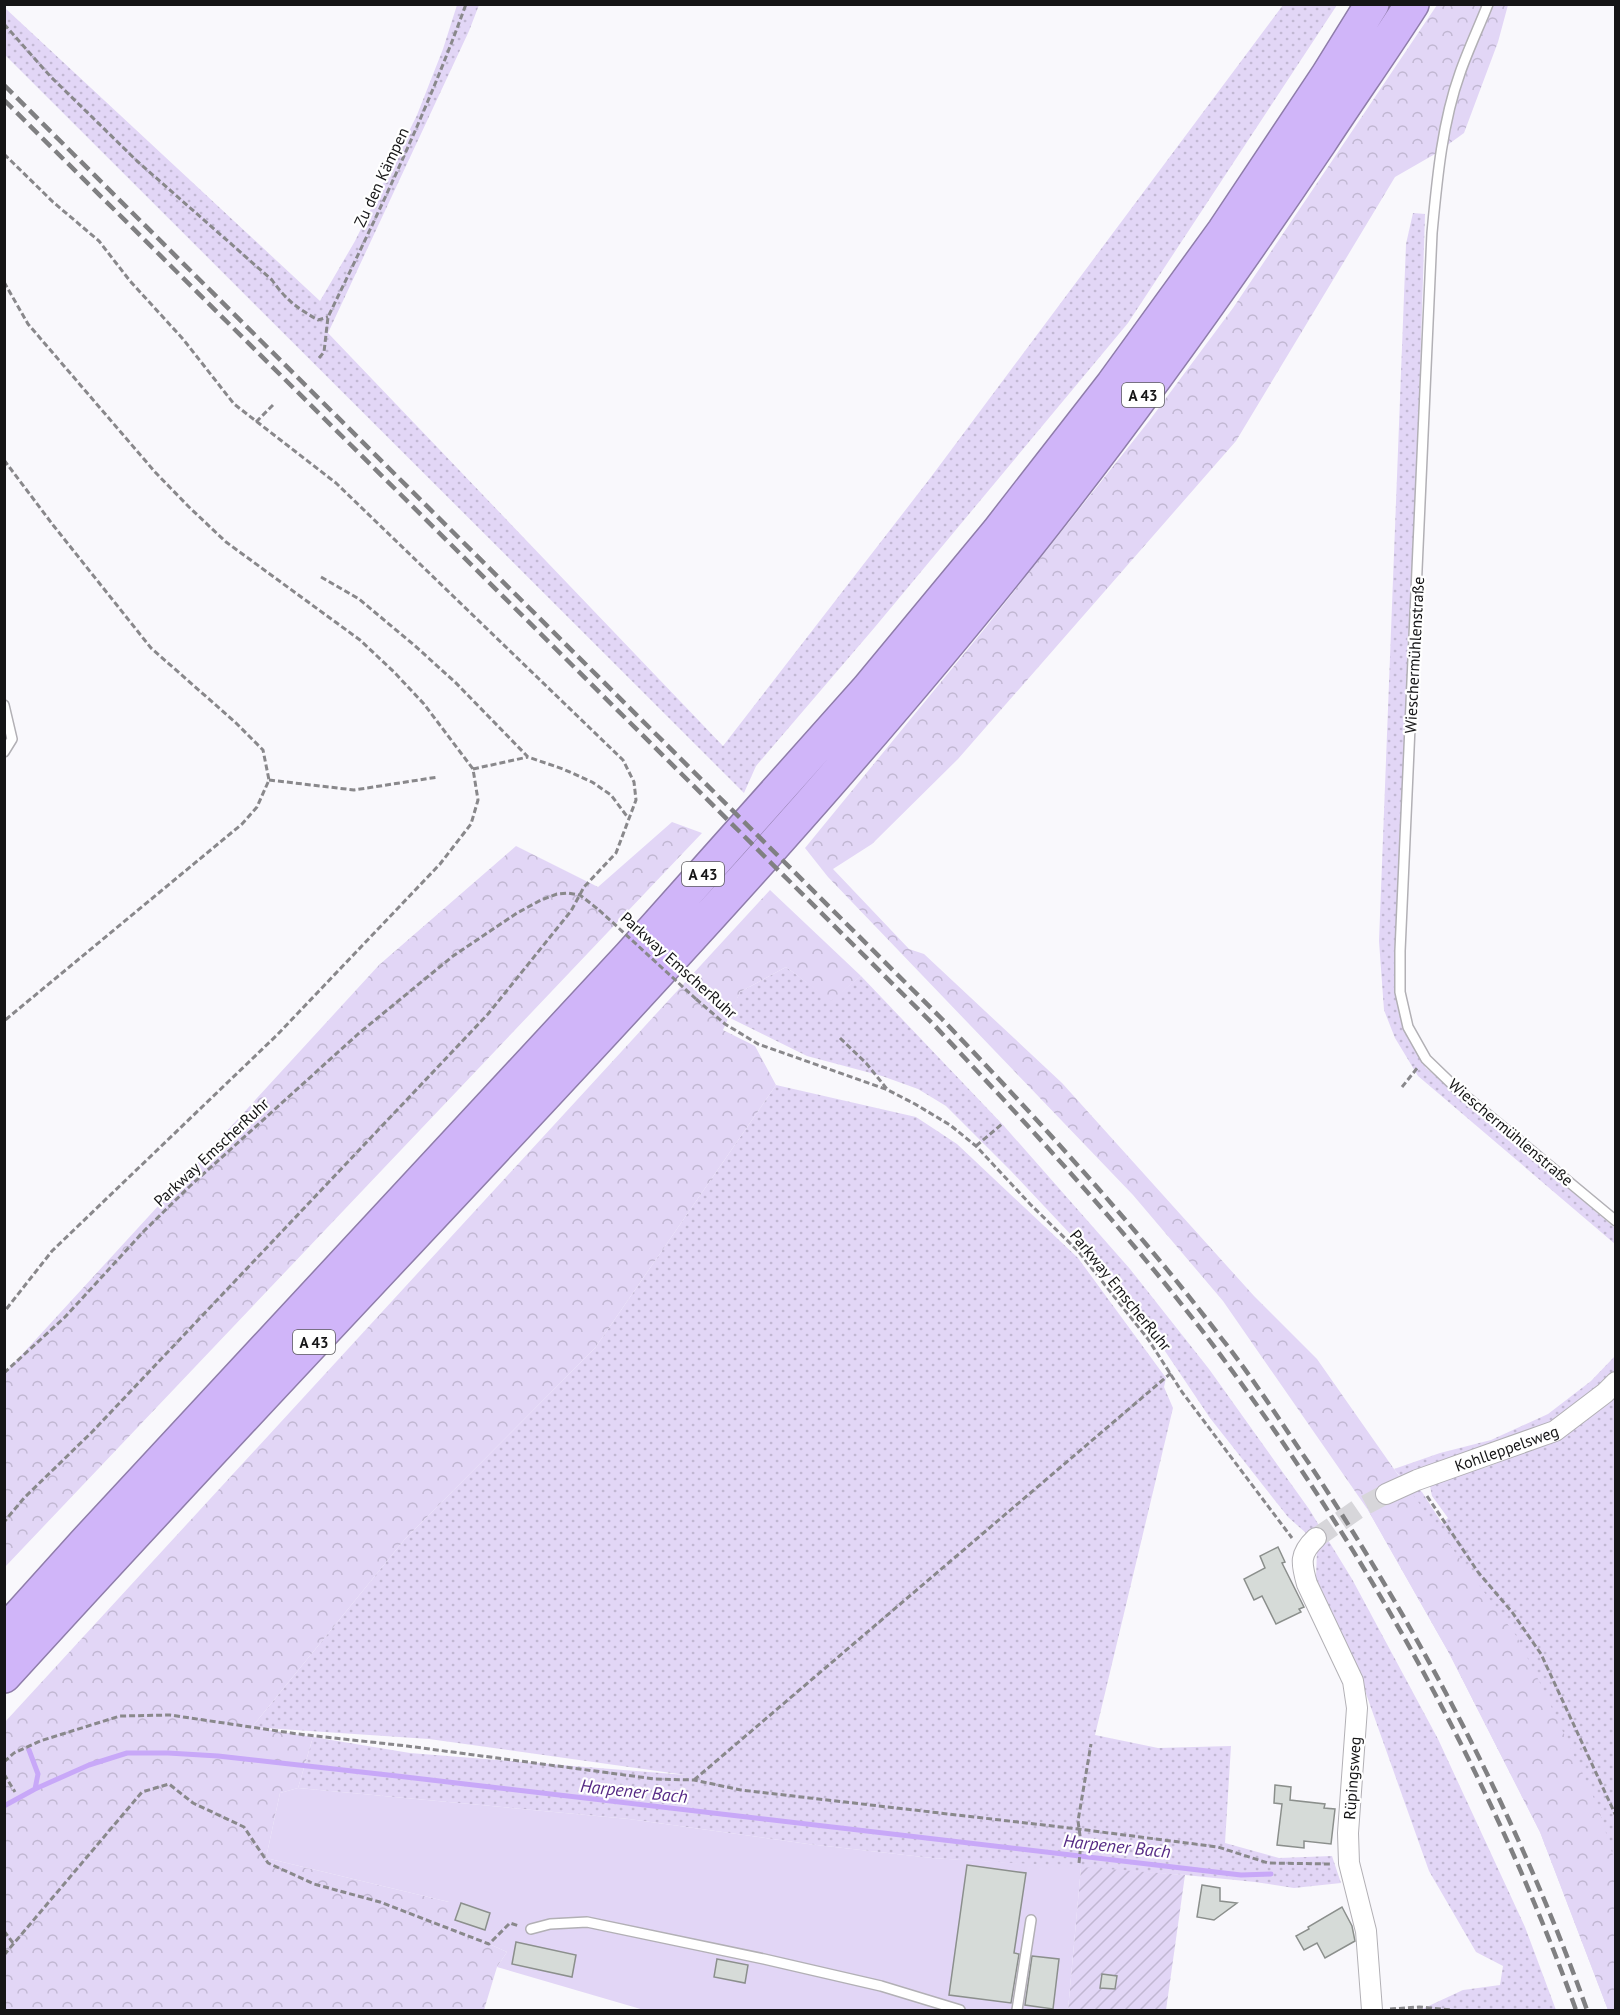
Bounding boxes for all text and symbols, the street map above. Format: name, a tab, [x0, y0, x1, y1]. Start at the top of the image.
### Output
street label: Zu den Kämpen	[349, 124, 413, 230]
road number: A 43	[1122, 383, 1164, 407]
street label: Wieschermühlenstraße	[1400, 576, 1428, 734]
road number: A 43	[682, 862, 724, 886]
street label: Parkway EmscherRuhr	[616, 907, 742, 1023]
street label: Wieschermühlenstraße	[1444, 1074, 1578, 1190]
street label: Parkway EmscherRuhr	[149, 1093, 273, 1211]
street label: Parkway EmscherRuhr	[1066, 1225, 1176, 1355]
road number: A 43	[293, 1330, 335, 1354]
street label: Kohlleppelsweg	[1452, 1421, 1561, 1476]
street label: Rüpingsweg	[1339, 1736, 1365, 1820]
water label: Harpener Bach	[579, 1774, 689, 1808]
water label: Harpener Bach	[1062, 1829, 1172, 1863]

